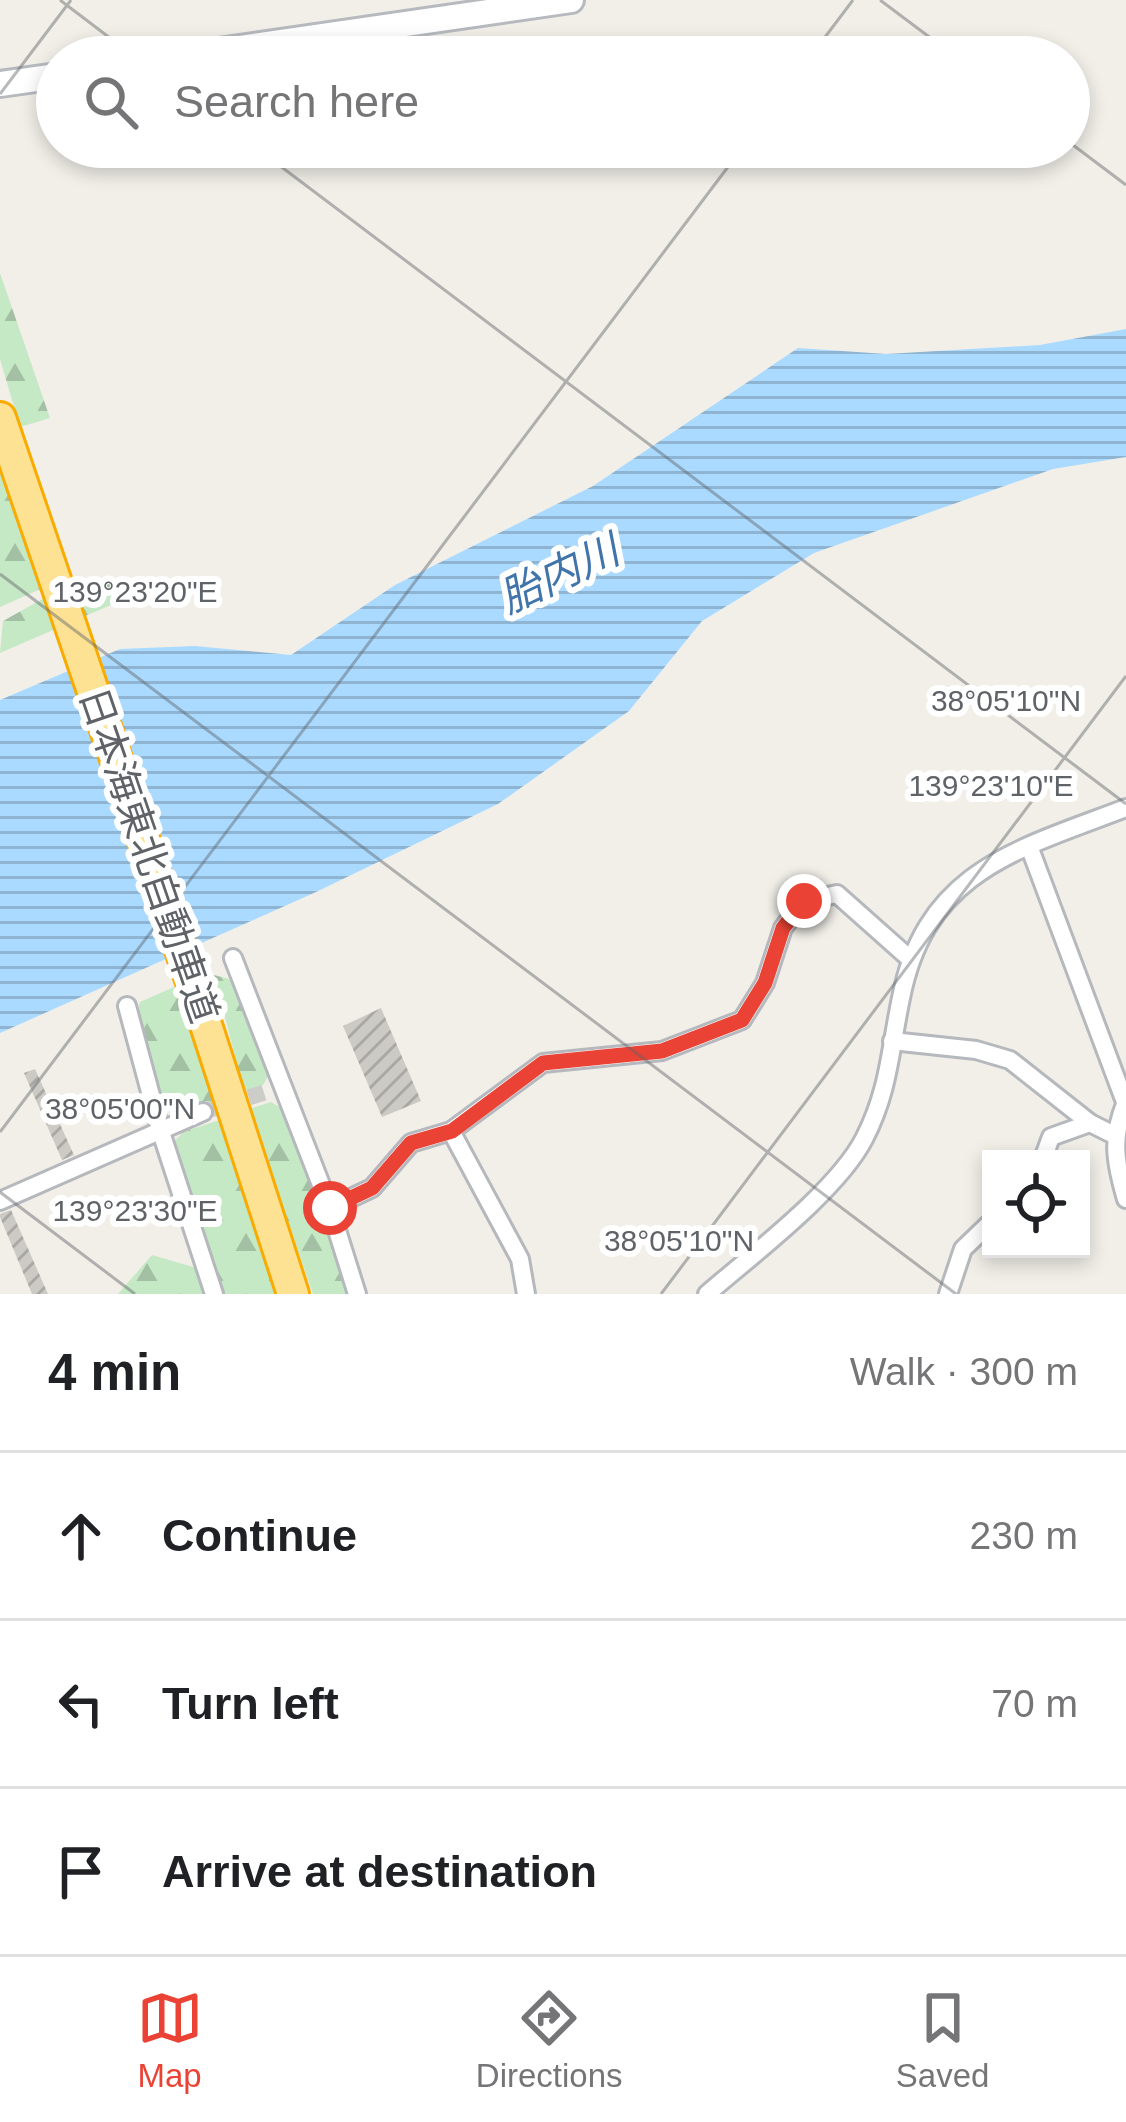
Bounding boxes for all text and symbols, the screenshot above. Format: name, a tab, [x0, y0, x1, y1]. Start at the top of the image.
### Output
search box	[36, 36, 1090, 168]
icon: search	[78, 69, 144, 135]
text: Search here	[174, 76, 419, 127]
water label: 胎内川	[492, 524, 630, 622]
text: 139°23'20"E	[52, 575, 218, 608]
street label: 日本海東北自動車道	[72, 682, 226, 1028]
text: 38°05'10"N	[931, 684, 1081, 717]
text: 139°23'10"E	[908, 769, 1074, 802]
route end	[777, 874, 831, 928]
text: 38°05'00"N	[45, 1092, 195, 1125]
map controls	[982, 1150, 1090, 1258]
button: locate	[982, 1150, 1090, 1258]
route start	[303, 1181, 357, 1235]
text: 139°23'30"E	[52, 1194, 218, 1227]
text: 38°05'10"N	[604, 1224, 754, 1257]
text: 4 min	[48, 1344, 181, 1401]
text: Walk · 300 m	[850, 1350, 1078, 1393]
icon: ahead	[48, 1503, 114, 1569]
text: Continue	[162, 1510, 357, 1561]
text: 230 m	[970, 1514, 1078, 1557]
icon: left	[48, 1671, 114, 1737]
text: Turn left	[162, 1678, 339, 1729]
text: 70 m	[991, 1682, 1078, 1725]
icon: arrive	[48, 1839, 114, 1905]
text: Arrive at destination	[162, 1846, 597, 1897]
tab: Map	[137, 1985, 203, 2095]
tab: Directions	[476, 1985, 623, 2095]
tab: Saved	[896, 1985, 989, 2095]

